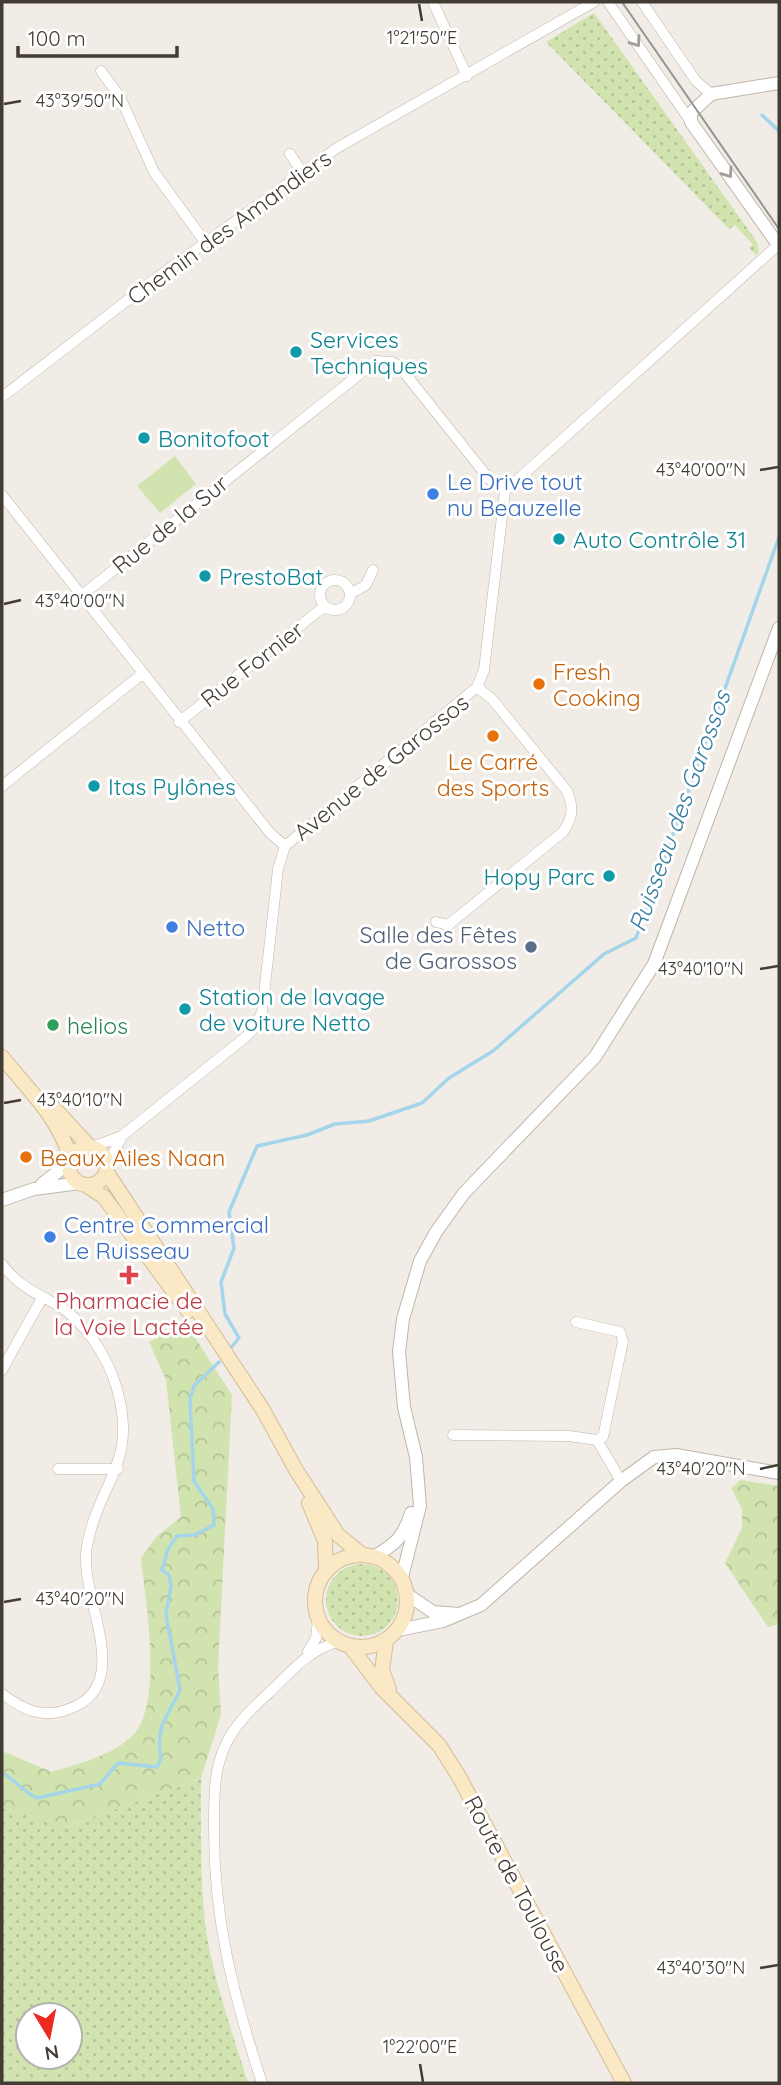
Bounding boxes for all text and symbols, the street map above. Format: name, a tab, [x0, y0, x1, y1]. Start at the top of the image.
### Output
scale bar	[18, 14, 177, 58]
text: 100 m	[28, 25, 86, 51]
text: 1°21'50"E	[387, 26, 457, 49]
one-way arrow	[628, 34, 640, 47]
text: 43°39'50"N	[36, 89, 124, 112]
street label: Chemin des Amandiers	[121, 143, 337, 311]
one-way arrow	[719, 165, 732, 178]
place label: Services Techniques	[310, 325, 428, 380]
marker: Services Techniques	[288, 344, 304, 360]
place label: Bonitofoot	[158, 424, 270, 453]
marker: Bonitofoot	[136, 430, 152, 446]
text: 43°40'00"N	[656, 458, 746, 481]
place label: Le Drive tout nu Beauzelle	[447, 467, 583, 522]
street label: Rue de la Sur	[106, 468, 234, 580]
marker: Le Drive tout nu Beauzelle	[425, 486, 441, 502]
place label: Auto Contrôle 31	[573, 525, 746, 554]
marker: Auto Contrôle 31	[551, 531, 567, 547]
place label: PrestoBat	[219, 562, 323, 591]
marker: PrestoBat	[197, 568, 213, 584]
text: 43°40'00"N	[35, 589, 125, 612]
street label: Rue Fornier	[195, 615, 310, 713]
place label: Fresh Cooking	[553, 657, 641, 712]
marker: Fresh Cooking	[531, 676, 547, 692]
water label: Ruisseau des Garossos	[621, 685, 737, 936]
street label: Avenue de Garossos	[288, 687, 474, 847]
marker: Le Carré des Sports	[485, 728, 501, 744]
place label: Le Carré des Sports	[437, 747, 549, 802]
place label: Itas Pylônes	[108, 772, 236, 801]
marker: Itas Pylônes	[86, 778, 102, 794]
place label: Hopy Parc	[483, 862, 595, 891]
marker: Hopy Parc	[601, 868, 617, 884]
place label: Netto	[186, 913, 245, 942]
marker: Netto	[164, 919, 180, 935]
place label: Salle des Fêtes de Garossos	[359, 920, 517, 975]
marker: Salle des Fêtes de Garossos	[523, 939, 539, 955]
text: 43°40'10"N	[658, 957, 744, 980]
place label: Station de lavage de voiture Netto	[199, 982, 385, 1037]
marker: Station de lavage de voiture Netto	[177, 1001, 193, 1017]
place label: helios	[67, 1011, 128, 1040]
marker: helios	[45, 1017, 61, 1033]
text: 43°40'10"N	[37, 1088, 123, 1111]
place label: Beaux Ailes Naan	[40, 1143, 225, 1172]
marker: Beaux Ailes Naan	[18, 1149, 34, 1165]
place label: Centre Commercial Le Ruisseau	[64, 1210, 269, 1265]
marker: Centre Commercial Le Ruisseau	[42, 1229, 58, 1245]
marker: Pharmacie de la Voie Lactée	[121, 1267, 137, 1283]
place label: Pharmacie de la Voie Lactée	[54, 1286, 204, 1341]
text: 43°40'20"N	[656, 1457, 746, 1480]
text: 43°40'20"N	[35, 1587, 125, 1610]
street label: Route de Toulouse	[458, 1790, 576, 1978]
text: 43°40'30"N	[657, 1956, 745, 1979]
north arrow	[14, 2001, 84, 2071]
text: 1°22'00"E	[383, 2035, 457, 2058]
text: N	[43, 2040, 61, 2066]

